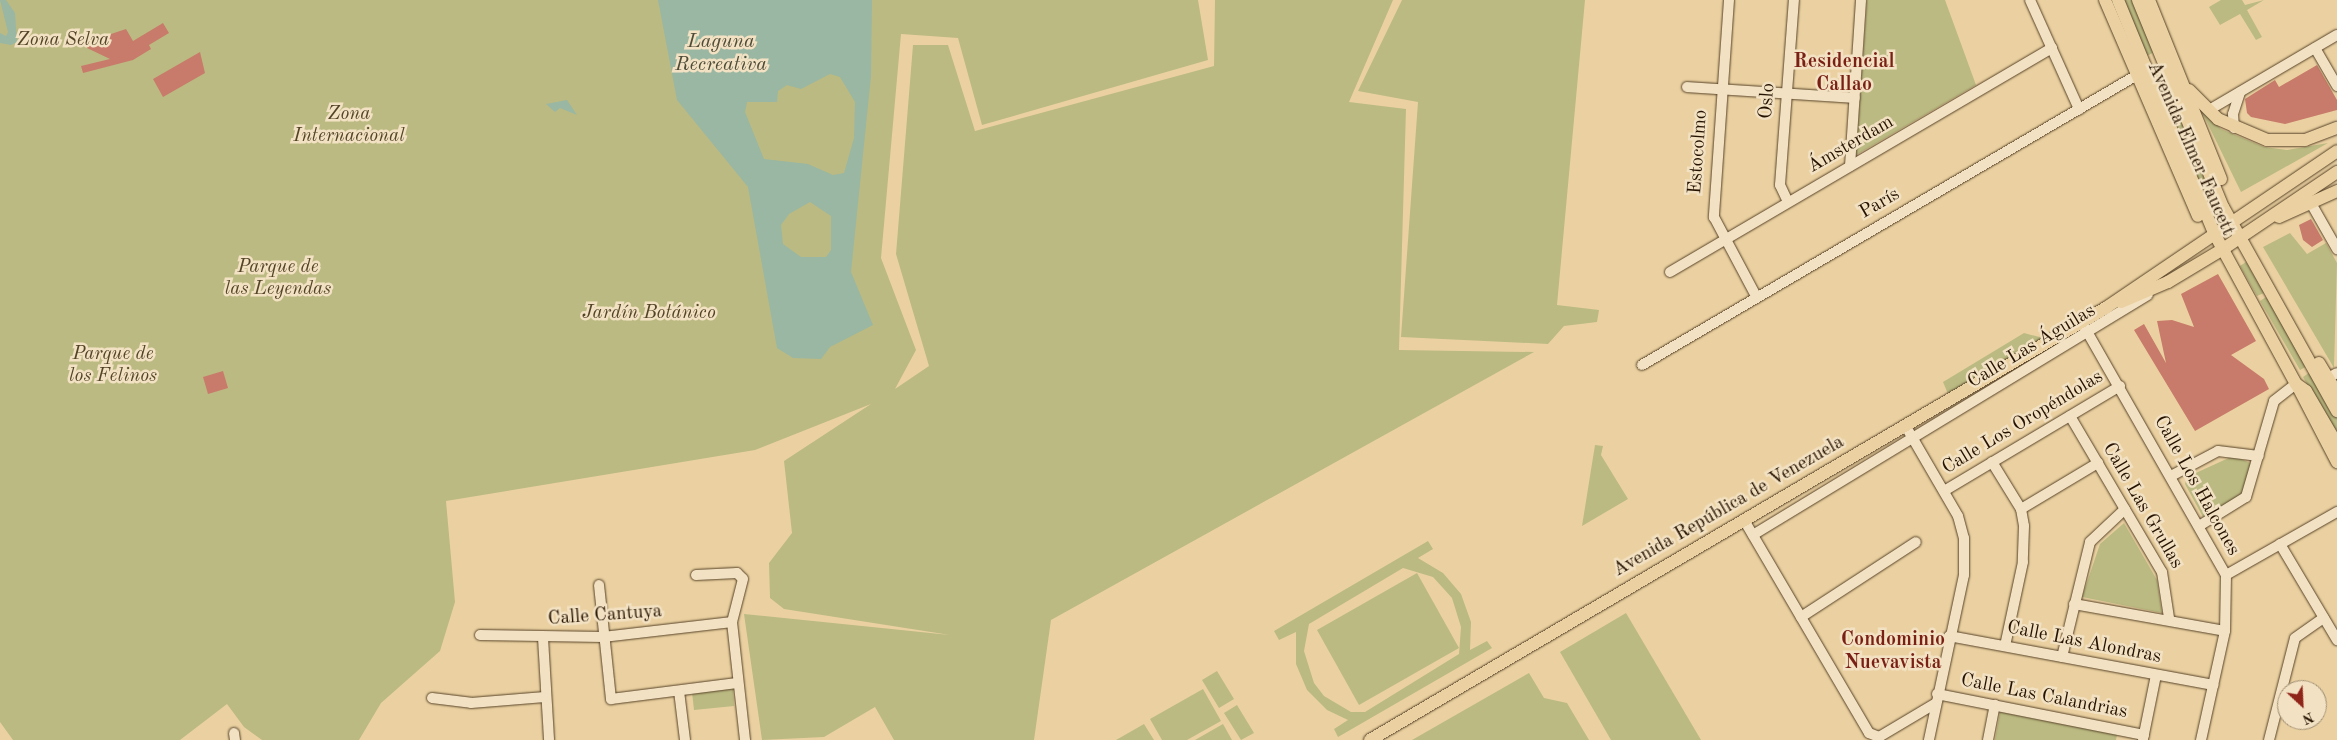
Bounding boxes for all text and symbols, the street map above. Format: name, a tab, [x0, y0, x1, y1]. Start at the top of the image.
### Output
park label: Zona Selva	[17, 30, 109, 52]
water label: Laguna Recreativa	[675, 31, 767, 78]
district label: Residencial Callao	[1793, 50, 1895, 97]
street label: Avenida Elmer Faucett	[2141, 59, 2239, 239]
street label: Oslo	[1755, 82, 1781, 120]
park label: Zona Internacional	[293, 104, 405, 148]
street label: Estocolmo	[1685, 109, 1713, 195]
street label: Ámsterdam	[1804, 111, 1898, 179]
street label: París	[1856, 183, 1904, 225]
park label: Parque de las Leyendas	[225, 257, 331, 301]
street label: Calle Las Águilas	[1964, 300, 2100, 394]
park label: Jardín Botánico	[582, 303, 716, 325]
park label: Parque de los Felinos	[69, 344, 157, 388]
street label: Calle Los Oropéndolas	[1938, 366, 2108, 480]
street label: Calle Los Halcones	[2148, 412, 2244, 560]
street label: Avenida República de Venezuela	[1609, 431, 1849, 583]
street label: Calle Las Grullas	[2097, 439, 2187, 573]
street label: Calle Cantuya	[547, 601, 663, 631]
street label: Calle Las Alondras	[2005, 617, 2163, 669]
district label: Condominio Nuevavista	[1841, 628, 1945, 675]
street label: Calle Las Calandrias	[1959, 670, 2129, 724]
north arrow	[2277, 680, 2327, 730]
text: N	[2300, 709, 2316, 726]

